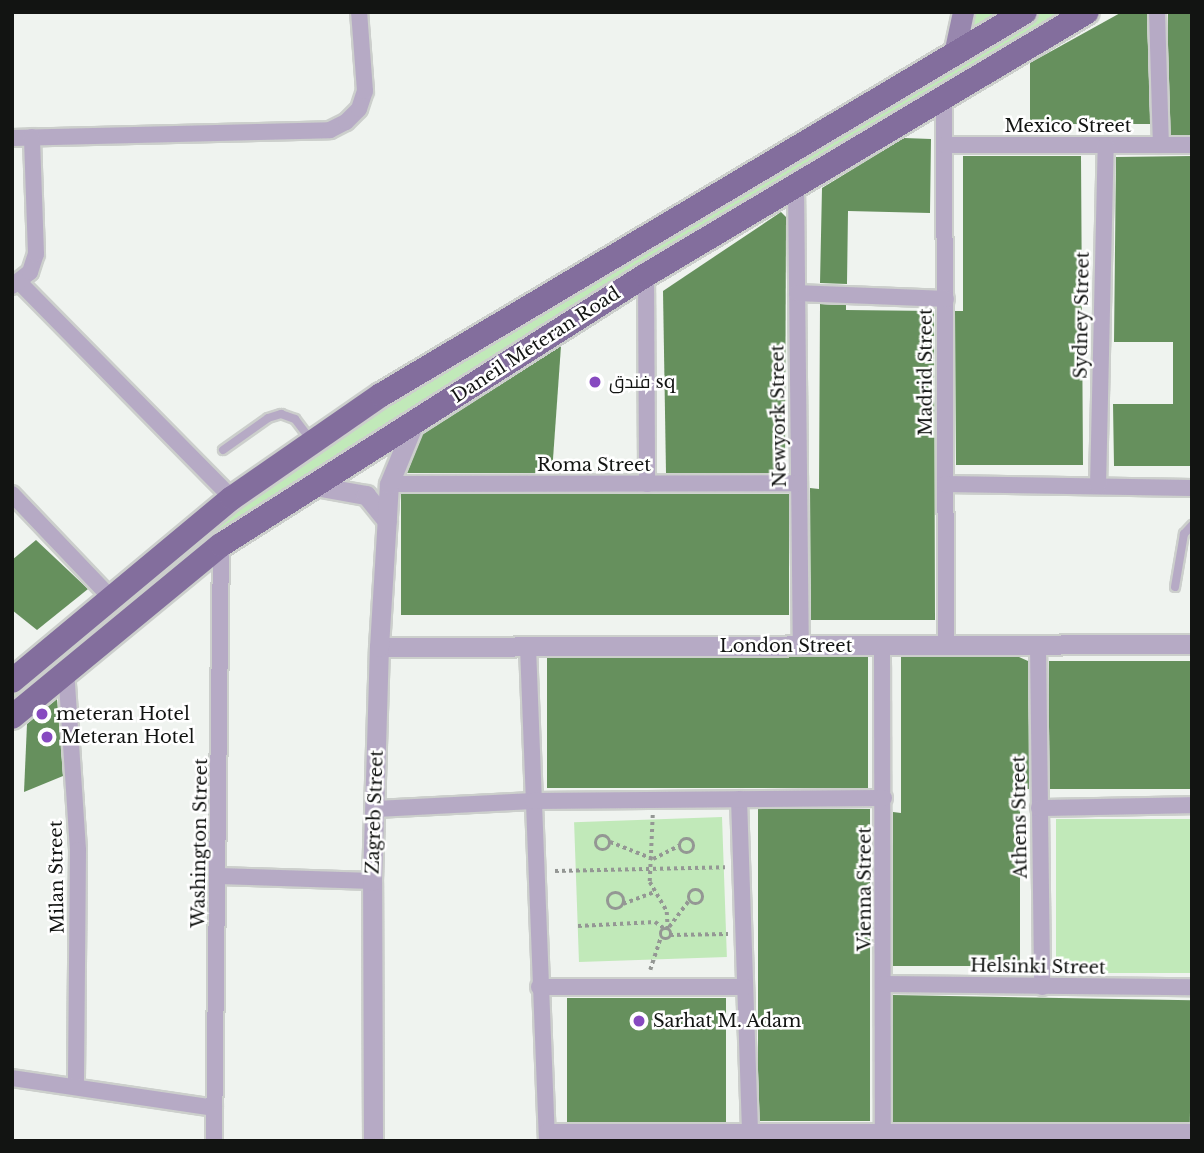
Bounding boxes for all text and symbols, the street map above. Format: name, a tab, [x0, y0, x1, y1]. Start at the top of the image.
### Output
street label: Mexico Street	[1004, 115, 1132, 137]
street label: Sydney Street	[1070, 251, 1094, 379]
street label: Daneil Meteran Road	[448, 282, 624, 408]
street label: Madrid Street	[915, 308, 937, 436]
street label: Newyork Street	[767, 344, 791, 488]
place label: فندق sq	[609, 371, 675, 393]
marker: فندق sq	[587, 374, 603, 390]
street label: Roma Street	[537, 454, 651, 476]
street label: London Street	[720, 635, 852, 657]
place label: meteran Hotel	[56, 703, 190, 725]
marker: meteran Hotel	[34, 706, 50, 722]
place label: Meteran Hotel	[61, 726, 195, 748]
marker: Meteran Hotel	[39, 729, 55, 745]
street label: Zagreb Street	[362, 749, 388, 875]
street label: Athens Street	[1008, 755, 1032, 879]
street label: Washington Street	[188, 758, 212, 928]
street label: Milan Street	[45, 820, 69, 934]
street label: Vienna Street	[854, 827, 876, 951]
street label: Helsinki Street	[970, 955, 1106, 979]
place label: Sarhat M. Adam	[653, 1010, 802, 1032]
marker: Sarhat M. Adam	[631, 1013, 647, 1029]

